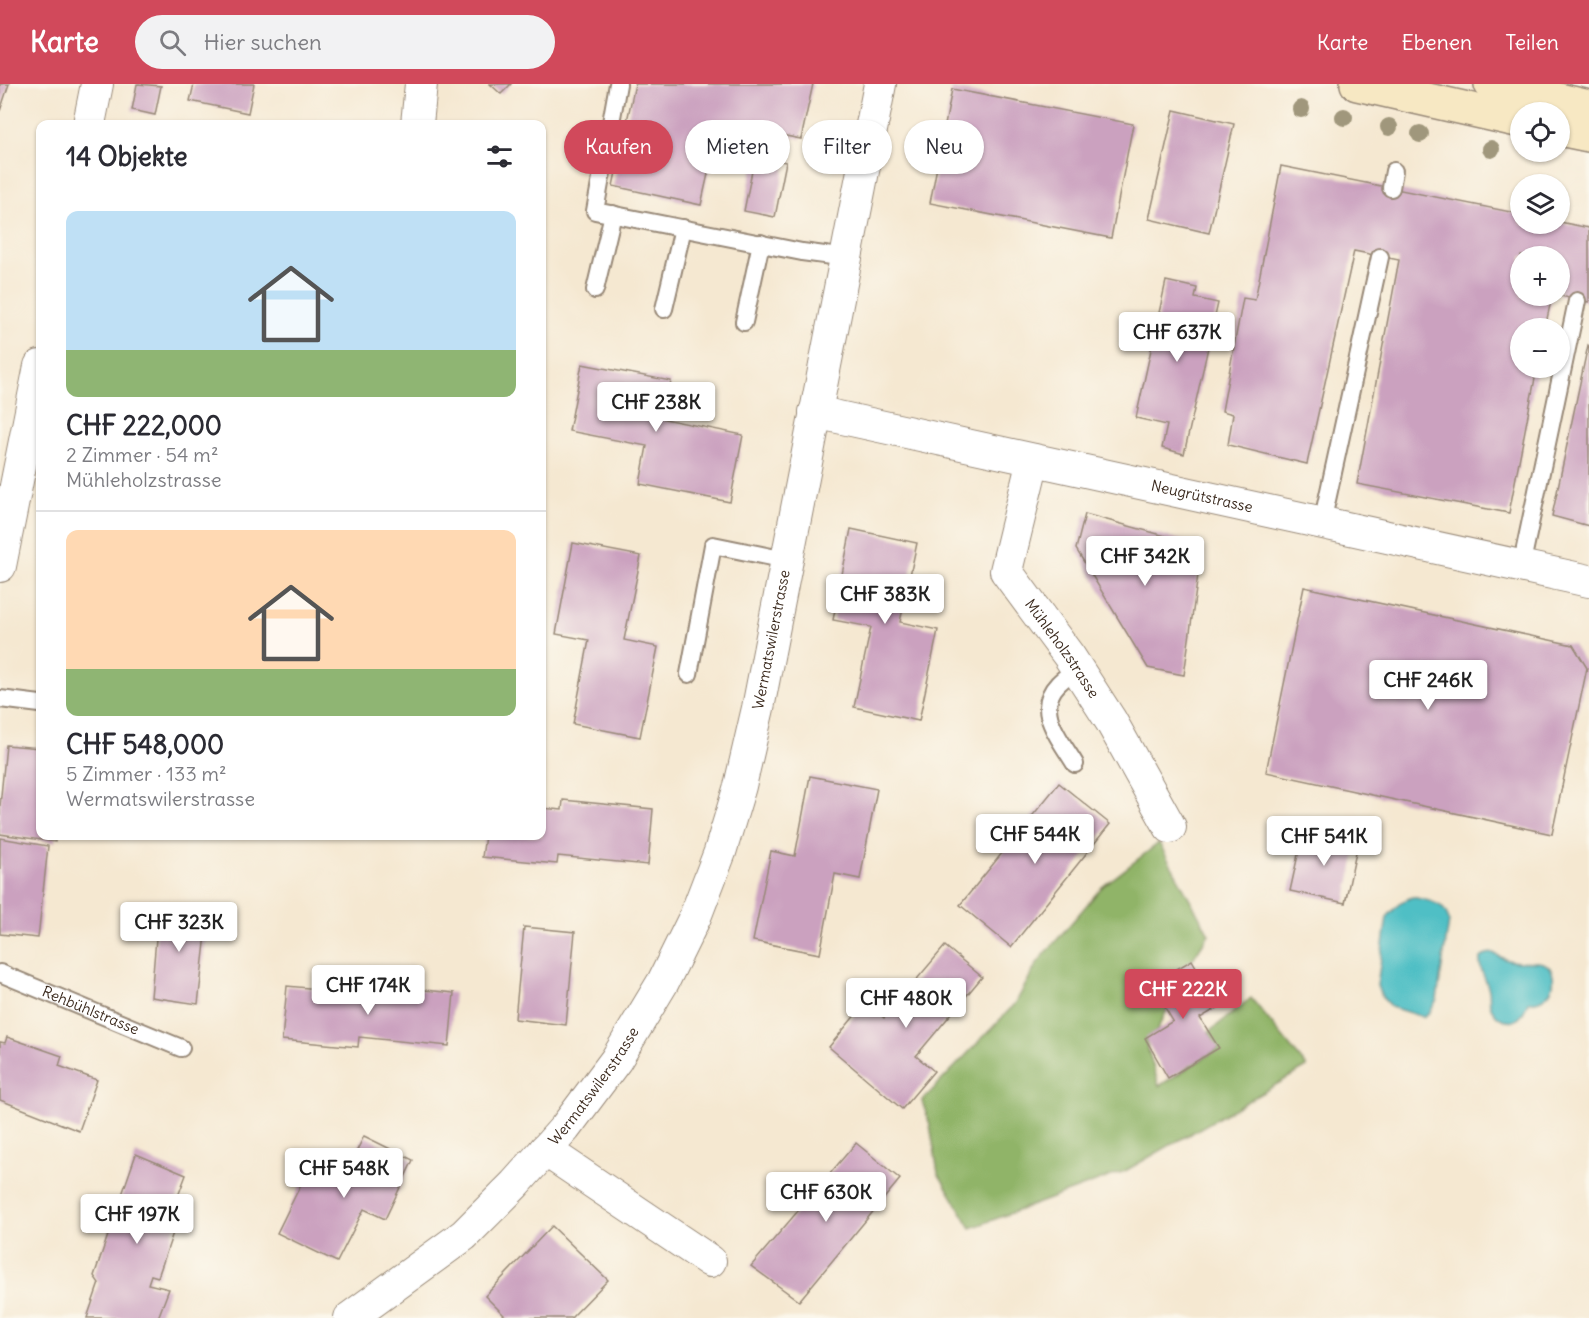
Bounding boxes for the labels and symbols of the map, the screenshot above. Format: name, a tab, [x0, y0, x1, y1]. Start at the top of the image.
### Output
pin: CHF 637K	[1115, 312, 1239, 363]
pin: CHF 238K	[594, 382, 718, 433]
street label: Neugrütstrasse	[1149, 476, 1255, 516]
pin: CHF 342K	[1083, 536, 1207, 587]
street label: Wermatswilerstrasse	[748, 568, 794, 711]
pin: CHF 383K	[823, 574, 947, 625]
street label: Mühleholzstrasse	[1021, 595, 1104, 702]
pin: CHF 246K	[1366, 660, 1490, 711]
pin: CHF 544K	[973, 814, 1097, 865]
pin: CHF 541K	[1262, 816, 1386, 867]
pin: CHF 323K	[117, 902, 241, 953]
pin: CHF 174K	[306, 965, 430, 1016]
pin: CHF 222K	[1121, 969, 1245, 1020]
pin: CHF 480K	[844, 978, 968, 1029]
street label: Rehbühlstrasse	[39, 982, 142, 1039]
street label: Wermatswilerstrasse	[544, 1023, 643, 1149]
pin: CHF 548K	[282, 1148, 406, 1199]
pin: CHF 630K	[764, 1172, 888, 1223]
pin: CHF 197K	[75, 1194, 199, 1245]

